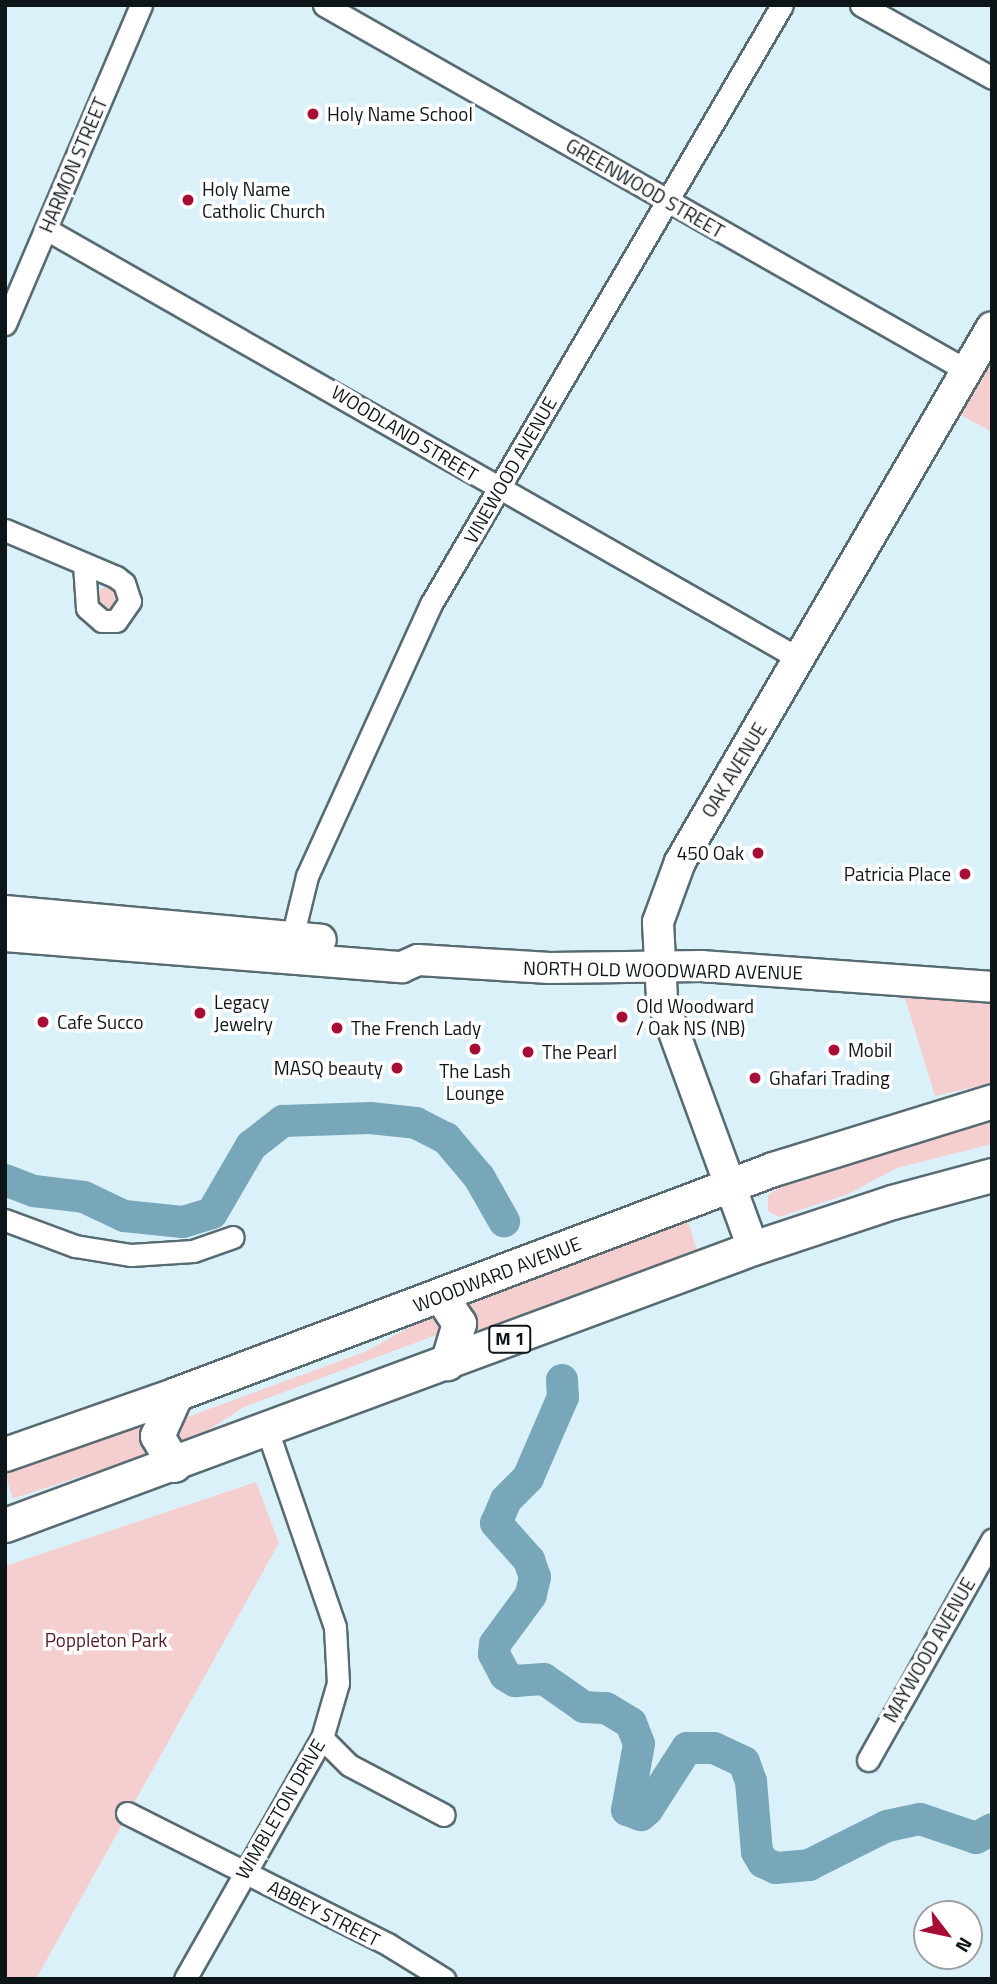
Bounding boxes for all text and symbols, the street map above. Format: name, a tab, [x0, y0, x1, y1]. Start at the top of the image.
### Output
street label: HARMON STREET	[34, 94, 112, 236]
place label: Holy Name School	[327, 103, 473, 125]
marker: Holy Name School	[305, 106, 321, 122]
street label: GREENWOOD STREET	[562, 133, 728, 243]
place label: Holy Name Catholic Church	[202, 178, 325, 222]
marker: Holy Name Catholic Church	[180, 192, 196, 208]
street label: WOODLAND STREET	[328, 380, 482, 486]
street label: VINEWOOD AVENUE	[459, 393, 561, 547]
street label: OAK AVENUE	[697, 718, 771, 822]
place label: 450 Oak	[677, 842, 744, 864]
marker: 450 Oak	[750, 845, 766, 861]
place label: Patricia Place	[844, 863, 951, 885]
marker: Patricia Place	[957, 866, 973, 882]
street label: NORTH OLD WOODWARD AVENUE	[523, 956, 803, 984]
place label: Legacy Jewelry	[214, 991, 273, 1035]
place label: Old Woodward / Oak NS (NB)	[636, 995, 754, 1039]
marker: Legacy Jewelry	[192, 1005, 208, 1021]
marker: Old Woodward / Oak NS (NB)	[614, 1009, 630, 1025]
place label: Cafe Succo	[57, 1011, 144, 1033]
marker: Cafe Succo	[35, 1014, 51, 1030]
place label: The French Lady	[351, 1017, 481, 1039]
marker: The French Lady	[329, 1020, 345, 1036]
place label: Mobil	[848, 1039, 892, 1061]
marker: The Lash Lounge	[467, 1041, 483, 1057]
place label: The Pearl	[542, 1041, 617, 1063]
marker: Mobil	[826, 1042, 842, 1058]
marker: The Pearl	[520, 1044, 536, 1060]
place label: MASQ beauty	[274, 1057, 383, 1079]
marker: MASQ beauty	[389, 1060, 405, 1076]
place label: The Lash Lounge	[439, 1060, 511, 1104]
place label: Ghafari Trading	[769, 1067, 890, 1089]
marker: Ghafari Trading	[747, 1070, 763, 1086]
street label: WOODWARD AVENUE	[410, 1231, 584, 1317]
road number: M 1	[487, 1324, 533, 1354]
street label: MAYWOOD AVENUE	[878, 1574, 980, 1726]
park label: Poppleton Park	[45, 1629, 167, 1651]
street label: WIMBLETON DRIVE	[231, 1735, 329, 1883]
street label: ABBEY STREET	[264, 1875, 384, 1951]
north arrow	[913, 1900, 983, 1970]
text: N	[949, 1932, 980, 1959]

